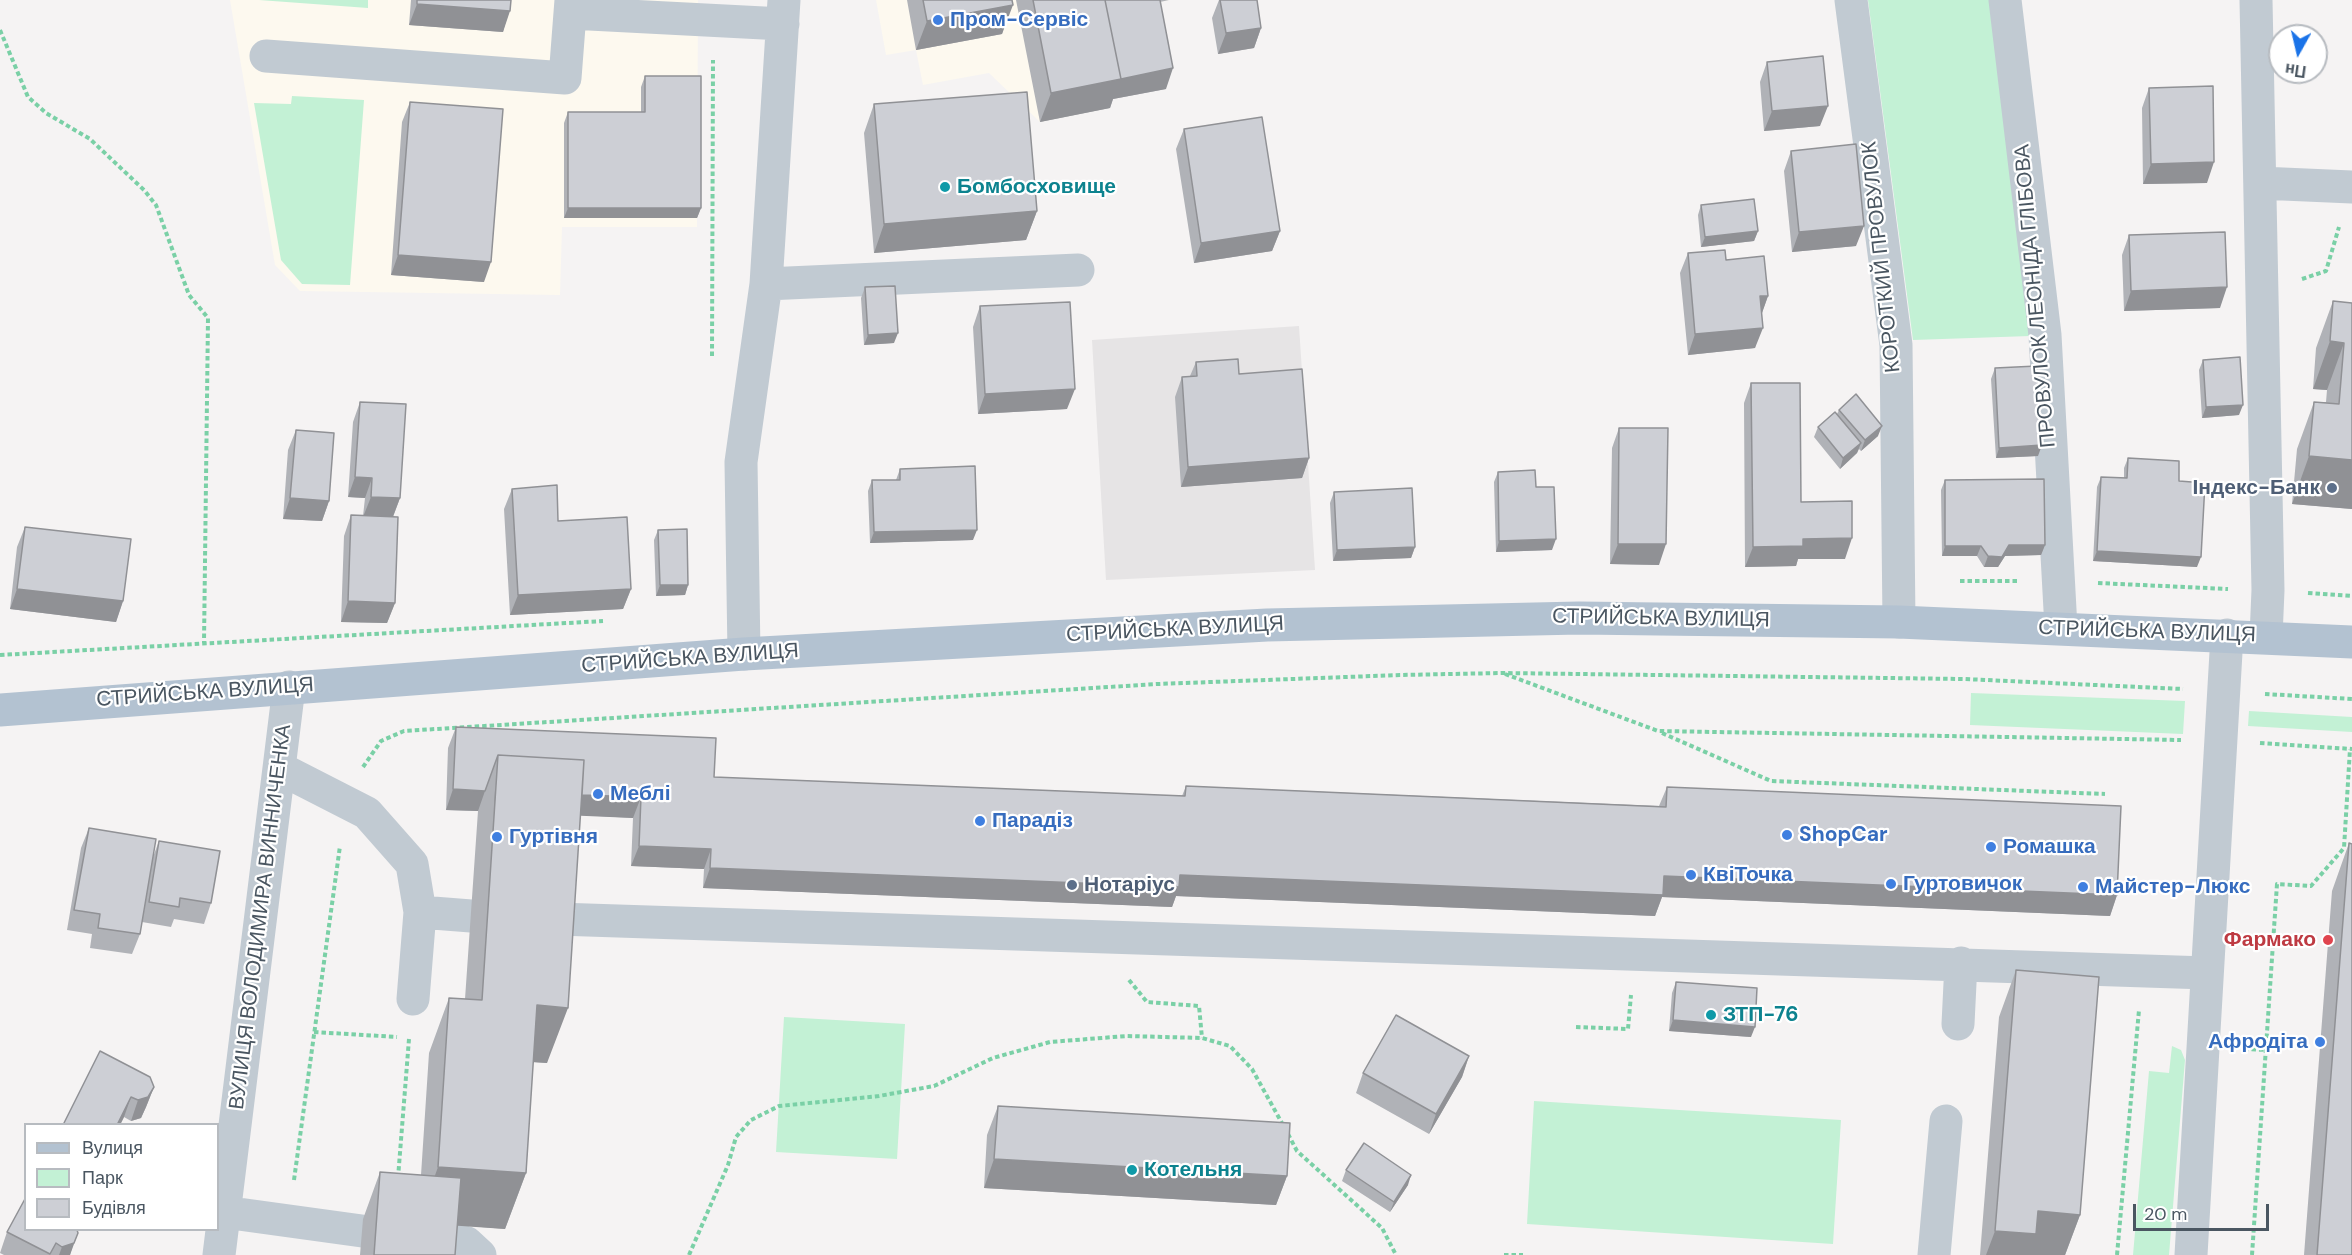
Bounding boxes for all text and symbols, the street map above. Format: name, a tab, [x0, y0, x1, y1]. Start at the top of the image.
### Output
place label: Пром-Сервіс	[950, 7, 1088, 33]
marker: Пром-Сервіс	[931, 13, 945, 27]
north arrow	[2268, 24, 2328, 84]
text: Пн	[2284, 58, 2308, 82]
street label: КОРОТКИЙ ПРОВУЛОК	[1857, 140, 1907, 374]
street label: ПРОВУЛОК ЛЕОНІДА ГЛІБОВА	[2010, 143, 2062, 449]
place label: Бомбосховище	[957, 174, 1116, 200]
marker: Бомбосховище	[938, 180, 952, 194]
place label: Індекс-Банк	[2192, 475, 2320, 501]
marker: Індекс-Банк	[2325, 481, 2339, 495]
street label: СТРИЙСЬКА ВУЛИЦЯ	[1552, 605, 1770, 633]
street label: СТРИЙСЬКА ВУЛИЦЯ	[1066, 612, 1284, 648]
street label: СТРИЙСЬКА ВУЛИЦЯ	[2038, 616, 2256, 648]
street label: СТРИЙСЬКА ВУЛИЦЯ	[580, 639, 800, 679]
street label: СТРИЙСЬКА ВУЛИЦЯ	[95, 673, 315, 713]
street label: ВУЛИЦЯ ВОЛОДИМИРА ВИННИЧЕНКА	[225, 723, 297, 1111]
place label: Меблі	[610, 781, 671, 807]
marker: Меблі	[591, 787, 605, 801]
place label: Парадіз	[992, 808, 1073, 834]
marker: Парадіз	[973, 814, 987, 828]
place label: ShopCar	[1799, 822, 1888, 848]
place label: Гуртівня	[509, 824, 598, 850]
marker: ShopCar	[1780, 828, 1794, 842]
marker: Гуртівня	[490, 830, 504, 844]
place label: Ромашка	[2003, 834, 2096, 860]
marker: Ромашка	[1984, 840, 1998, 854]
place label: КвіТочка	[1703, 862, 1793, 888]
marker: КвіТочка	[1684, 868, 1698, 882]
place label: Гуртовичок	[1903, 871, 2022, 897]
place label: Нотаріус	[1084, 872, 1175, 898]
place label: Майстер-Люкс	[2095, 874, 2250, 900]
marker: Гуртовичок	[1884, 877, 1898, 891]
marker: Нотаріус	[1065, 878, 1079, 892]
marker: Майстер-Люкс	[2076, 880, 2090, 894]
place label: Фармако	[2224, 927, 2316, 953]
marker: Фармако	[2321, 933, 2335, 947]
place label: ЗТП-76	[1723, 1002, 1799, 1028]
marker: ЗТП-76	[1704, 1008, 1718, 1022]
place label: Афродіта	[2208, 1029, 2308, 1055]
marker: Афродіта	[2313, 1035, 2327, 1049]
legend	[24, 1123, 219, 1231]
text: Вулиця	[82, 1136, 143, 1160]
place label: Котельня	[1144, 1157, 1242, 1183]
marker: Котельня	[1125, 1163, 1139, 1177]
text: Парк	[82, 1166, 123, 1190]
scale bar	[2136, 1192, 2272, 1230]
text: Будівля	[82, 1196, 146, 1220]
text: 20 m	[2144, 1202, 2187, 1226]

